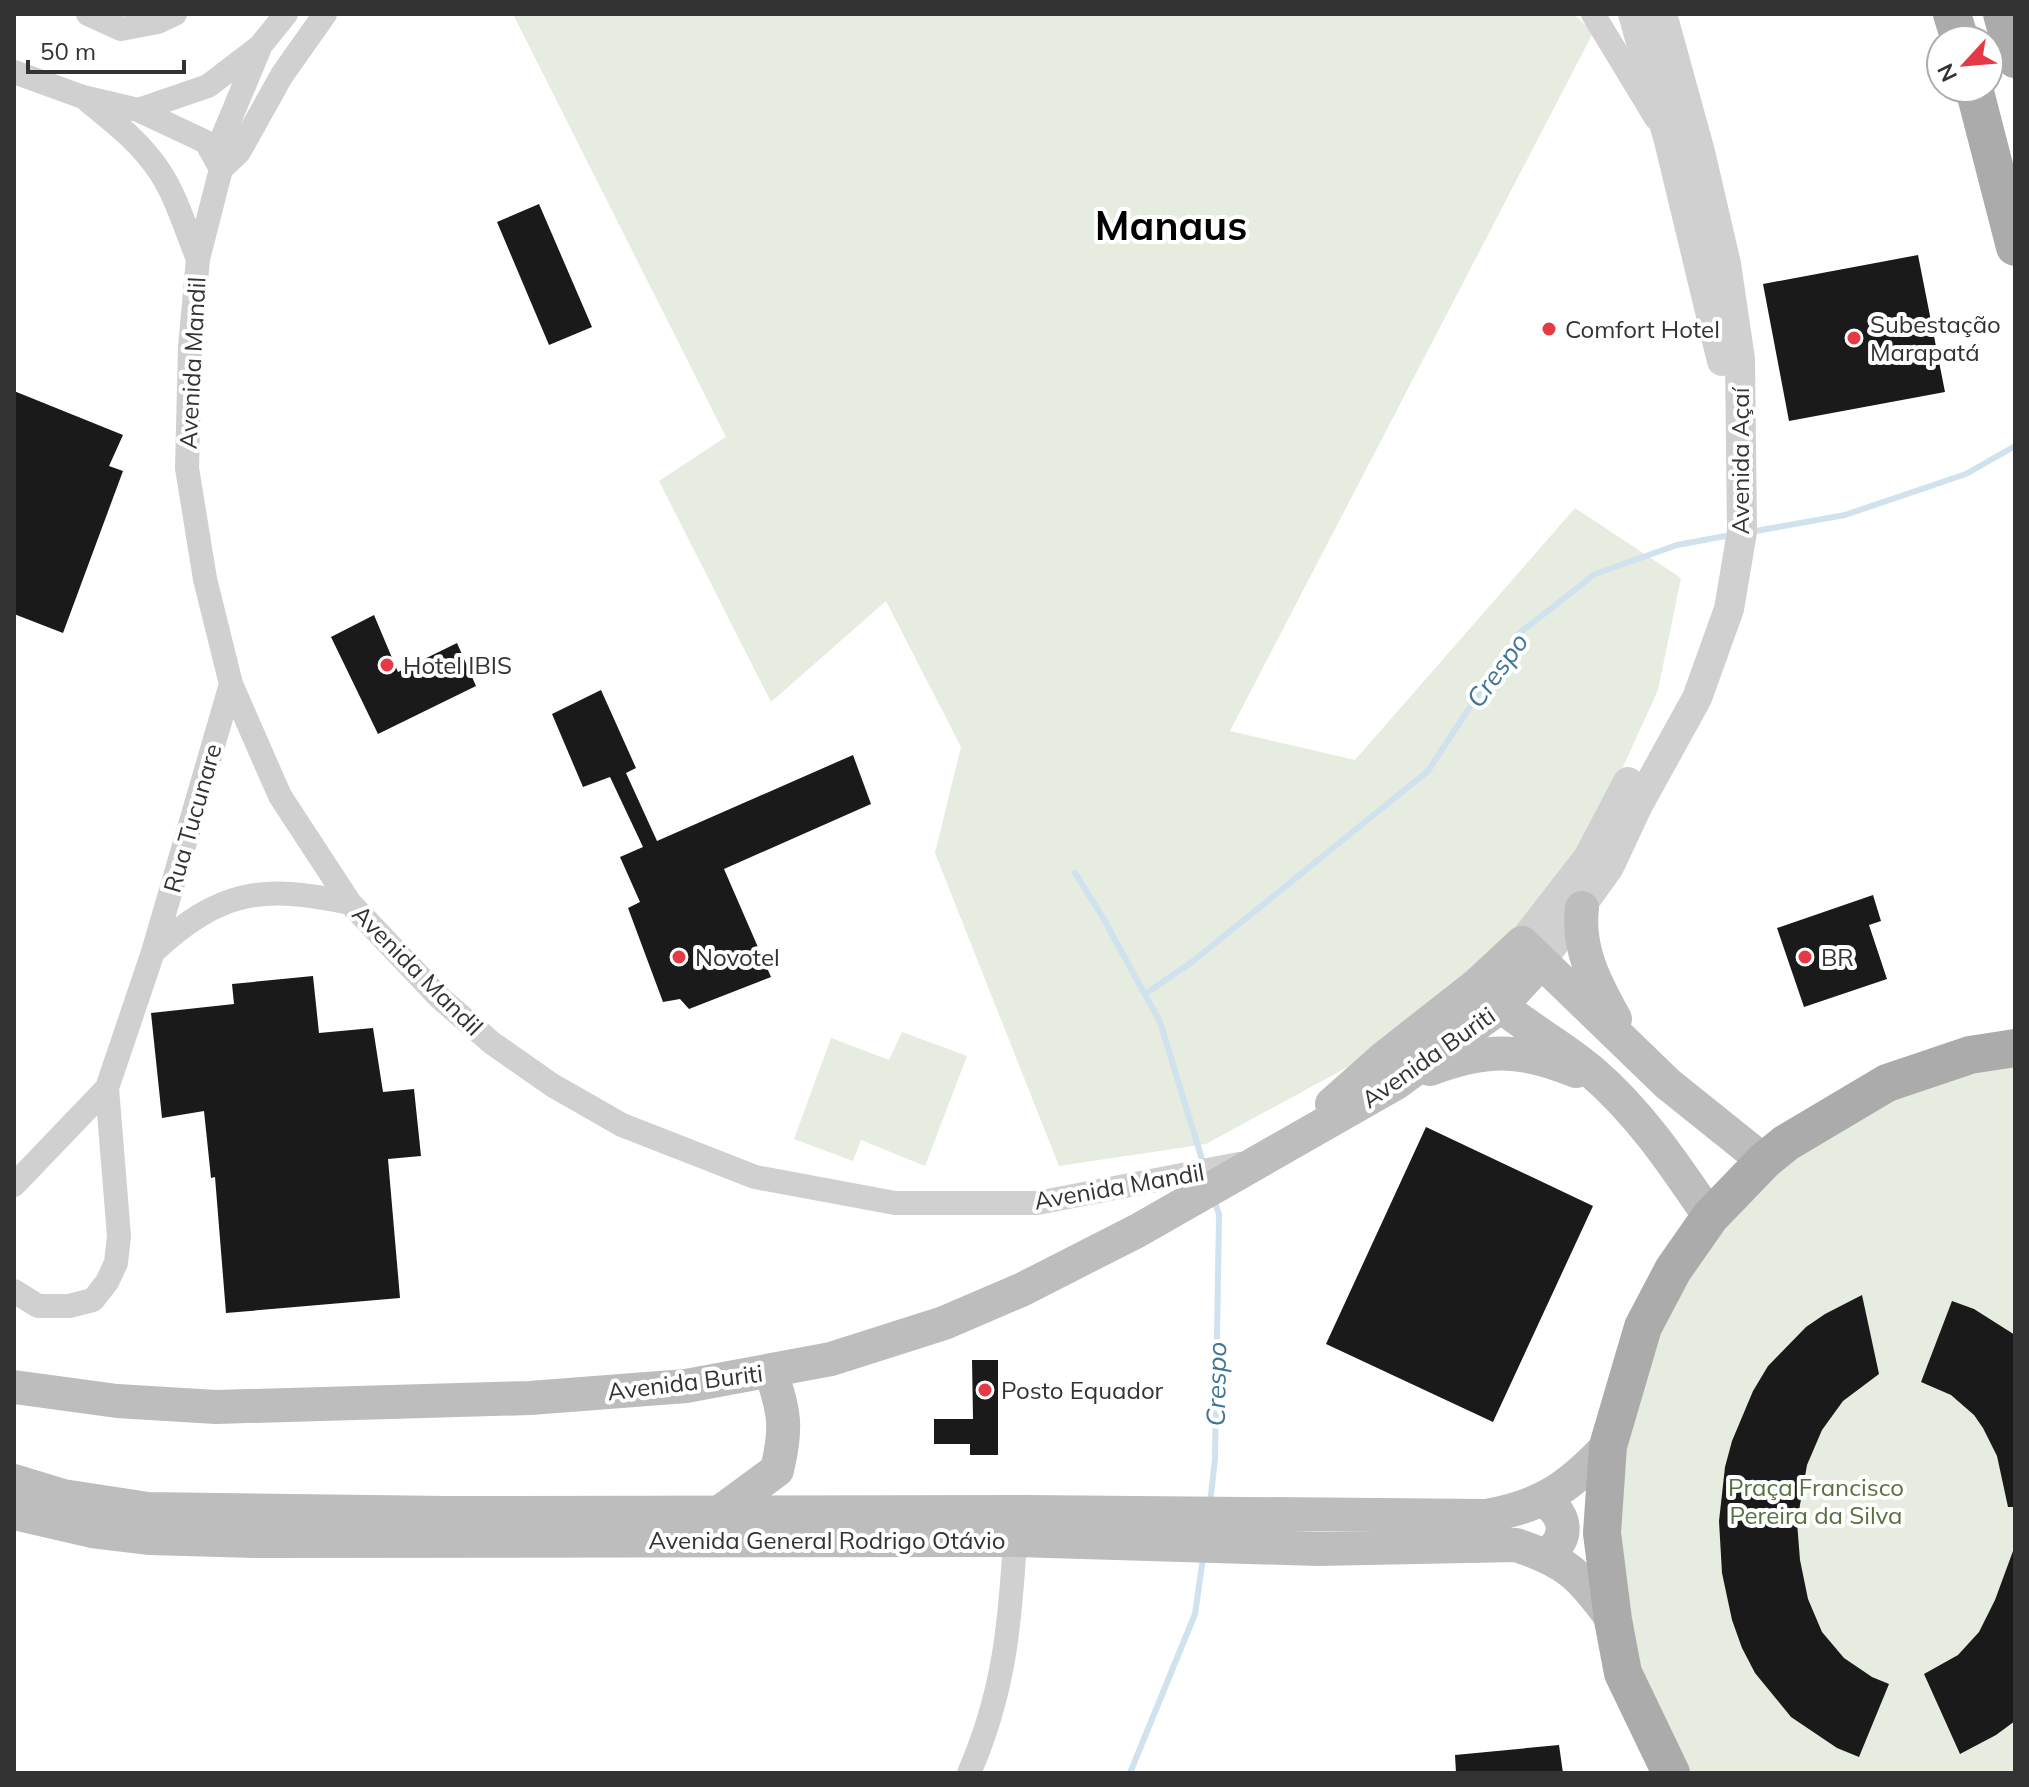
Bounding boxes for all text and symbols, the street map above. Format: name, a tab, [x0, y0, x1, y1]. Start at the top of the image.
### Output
scale bar	[28, 24, 184, 74]
north arrow	[1925, 24, 2005, 104]
text: 50 m	[40, 36, 96, 66]
text: N	[1931, 59, 1963, 86]
district label: Manaus	[1095, 200, 1247, 250]
street label: Avenida Mandil	[173, 276, 211, 450]
place label: Subestação Marapatá	[1870, 309, 2001, 367]
place label: Comfort Hotel	[1565, 314, 1720, 344]
marker: Comfort Hotel	[1540, 320, 1558, 338]
marker: Subestação Marapatá	[1845, 329, 1863, 347]
street label: Avenida Açaí	[1725, 386, 1755, 534]
water label: Crespo	[1459, 626, 1535, 714]
place label: Hotel IBIS	[403, 650, 512, 680]
marker: Hotel IBIS	[378, 656, 396, 674]
street label: Rua Tucunare	[156, 740, 228, 896]
street label: Avenida Mandil	[346, 898, 490, 1042]
place label: Novotel	[695, 942, 780, 972]
place label: BR	[1821, 942, 1854, 972]
marker: Novotel	[670, 948, 688, 966]
marker: BR	[1796, 948, 1814, 966]
street label: Avenida Buriti	[1355, 1000, 1501, 1114]
street label: Avenida Mandil	[1032, 1156, 1206, 1216]
water label: Crespo	[1199, 1341, 1233, 1427]
street label: Avenida Buriti	[606, 1358, 764, 1406]
place label: Posto Equador	[1001, 1375, 1164, 1405]
marker: Posto Equador	[976, 1381, 994, 1399]
park label: Praça Francisco Pereira da Silva	[1728, 1472, 1904, 1530]
street label: Avenida General Rodrigo Otávio	[649, 1525, 1005, 1555]

